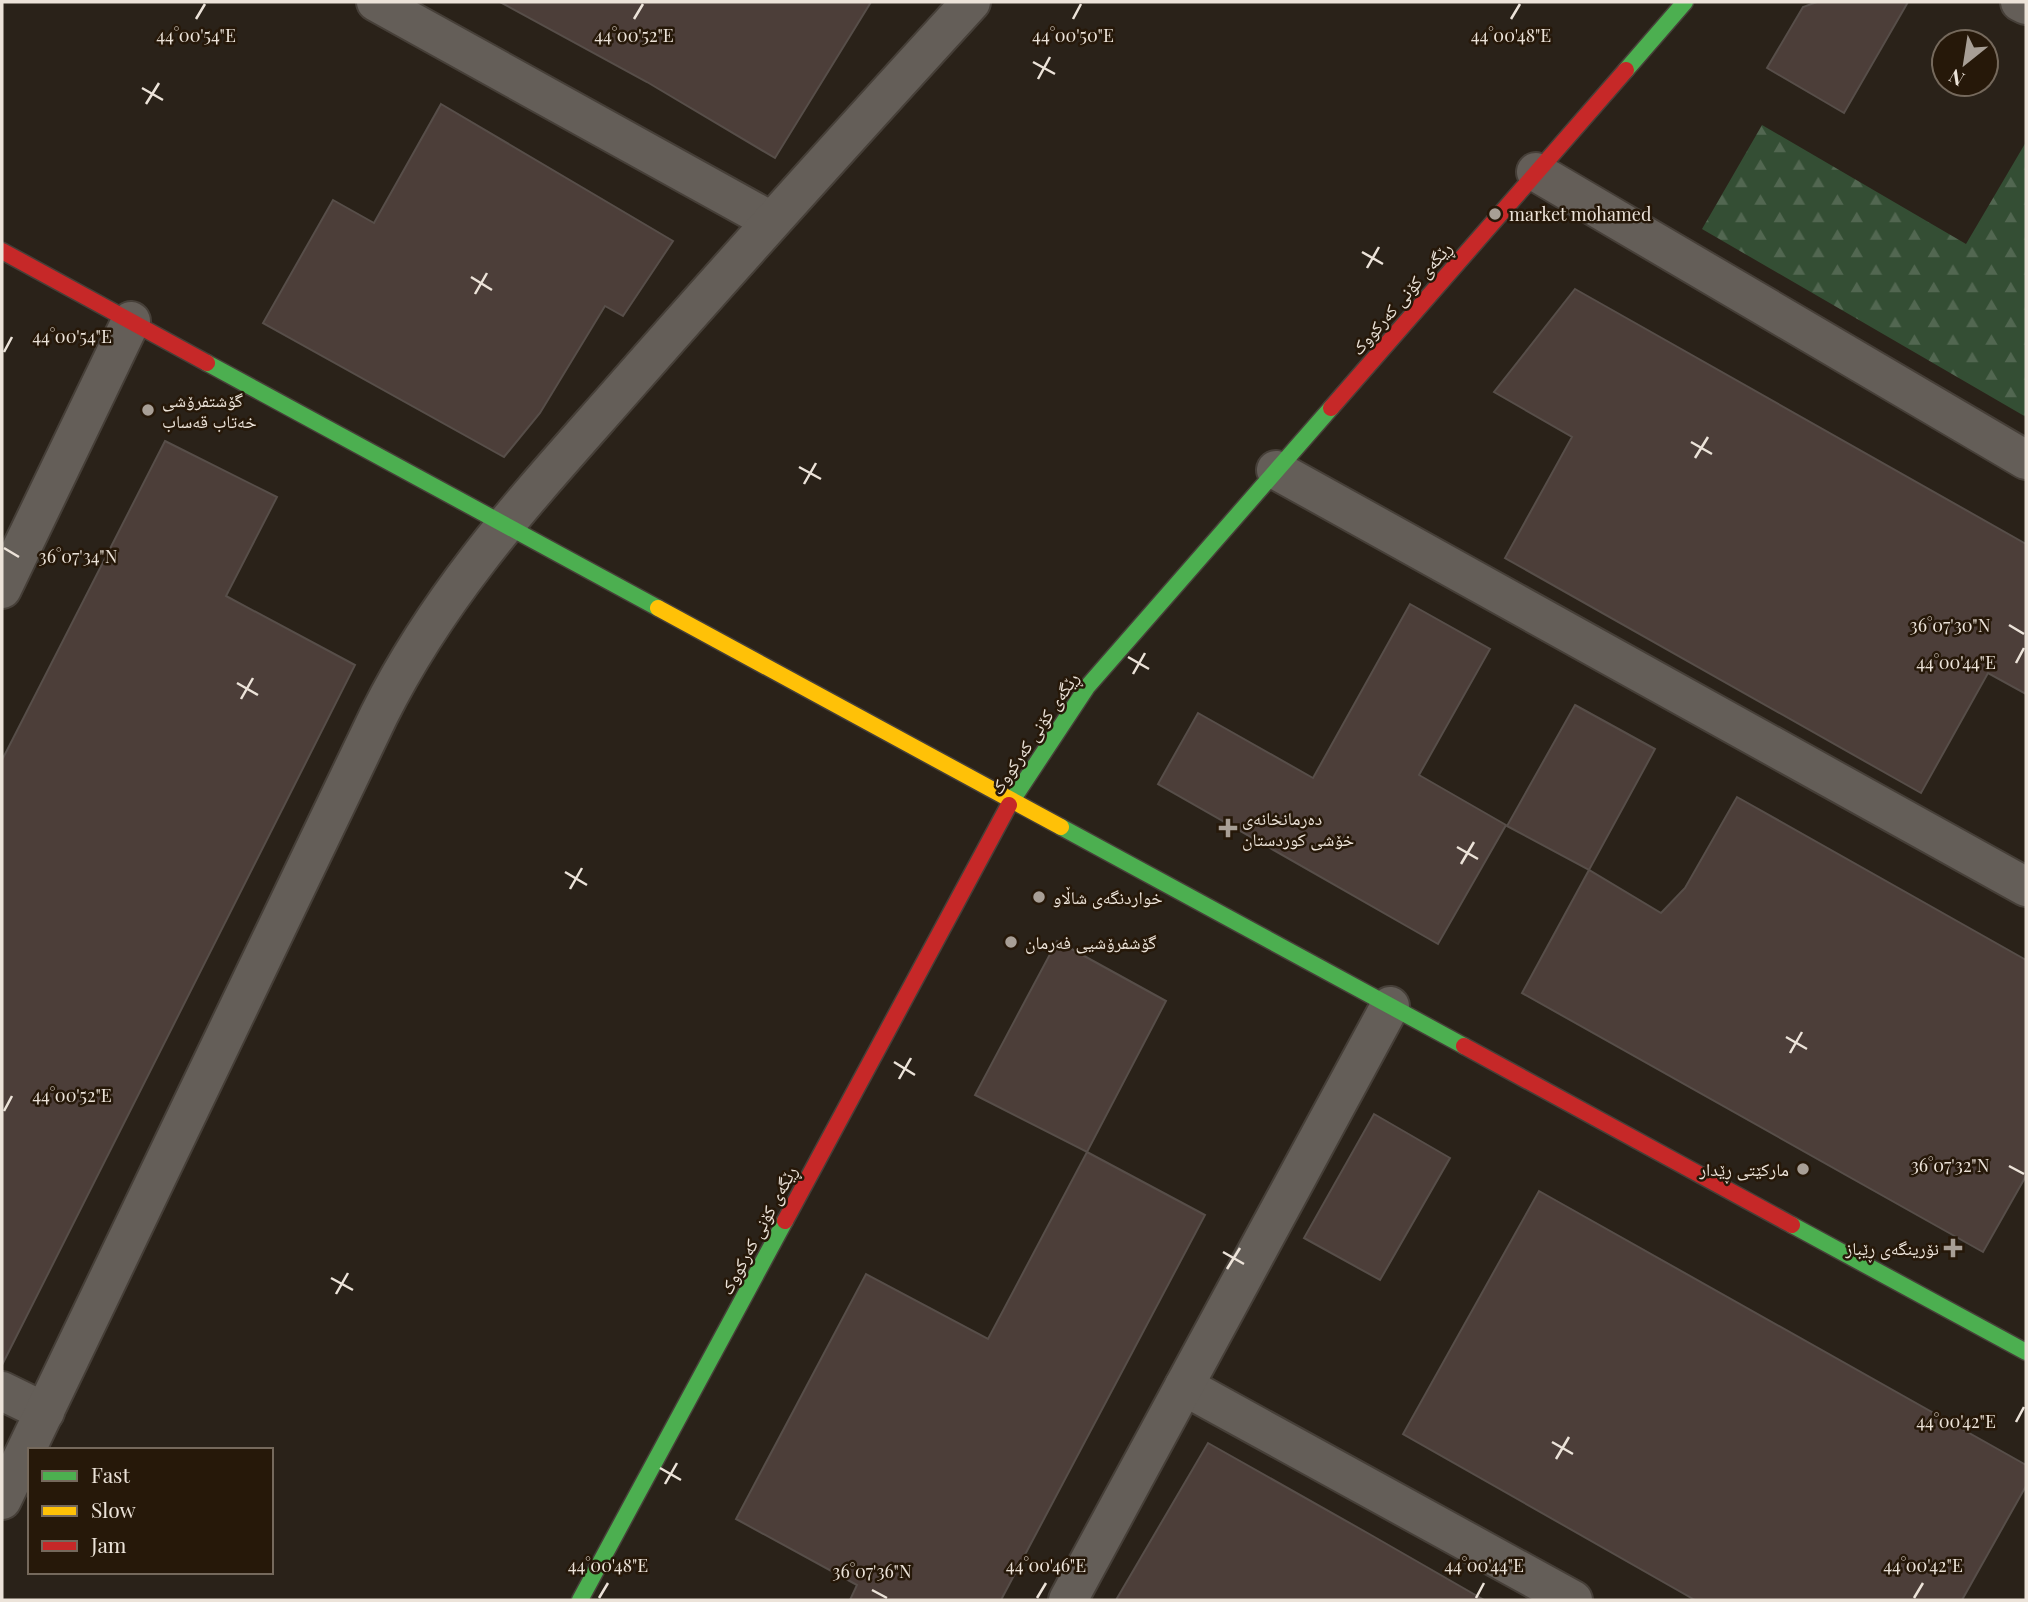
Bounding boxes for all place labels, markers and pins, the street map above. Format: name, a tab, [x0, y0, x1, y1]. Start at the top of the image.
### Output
place label: market mohamed	[1509, 202, 1652, 226]
marker: market mohamed	[1487, 206, 1503, 222]
place label: گۆشتفرۆشی خەتاب قەساب	[162, 388, 257, 433]
marker: گۆشتفرۆشی خەتاب قەساب	[140, 402, 156, 418]
place label: دەرمانخانەی خۆشی کوردستان	[1242, 806, 1354, 851]
marker: دەرمانخانەی خۆشی کوردستان	[1220, 820, 1236, 836]
place label: خواردنگەی شاڵاو	[1053, 885, 1163, 909]
marker: خواردنگەی شاڵاو	[1031, 889, 1047, 905]
place label: گۆشفرۆشیی فەرمان	[1025, 930, 1157, 954]
marker: گۆشفرۆشیی فەرمان	[1003, 934, 1019, 950]
place label: مارکێتی ڕێدار	[1698, 1157, 1789, 1184]
marker: مارکێتی ڕێدار	[1795, 1161, 1811, 1177]
place label: نۆرینگەی ڕێباز	[1844, 1236, 1939, 1263]
marker: نۆرینگەی ڕێباز	[1945, 1240, 1961, 1256]

